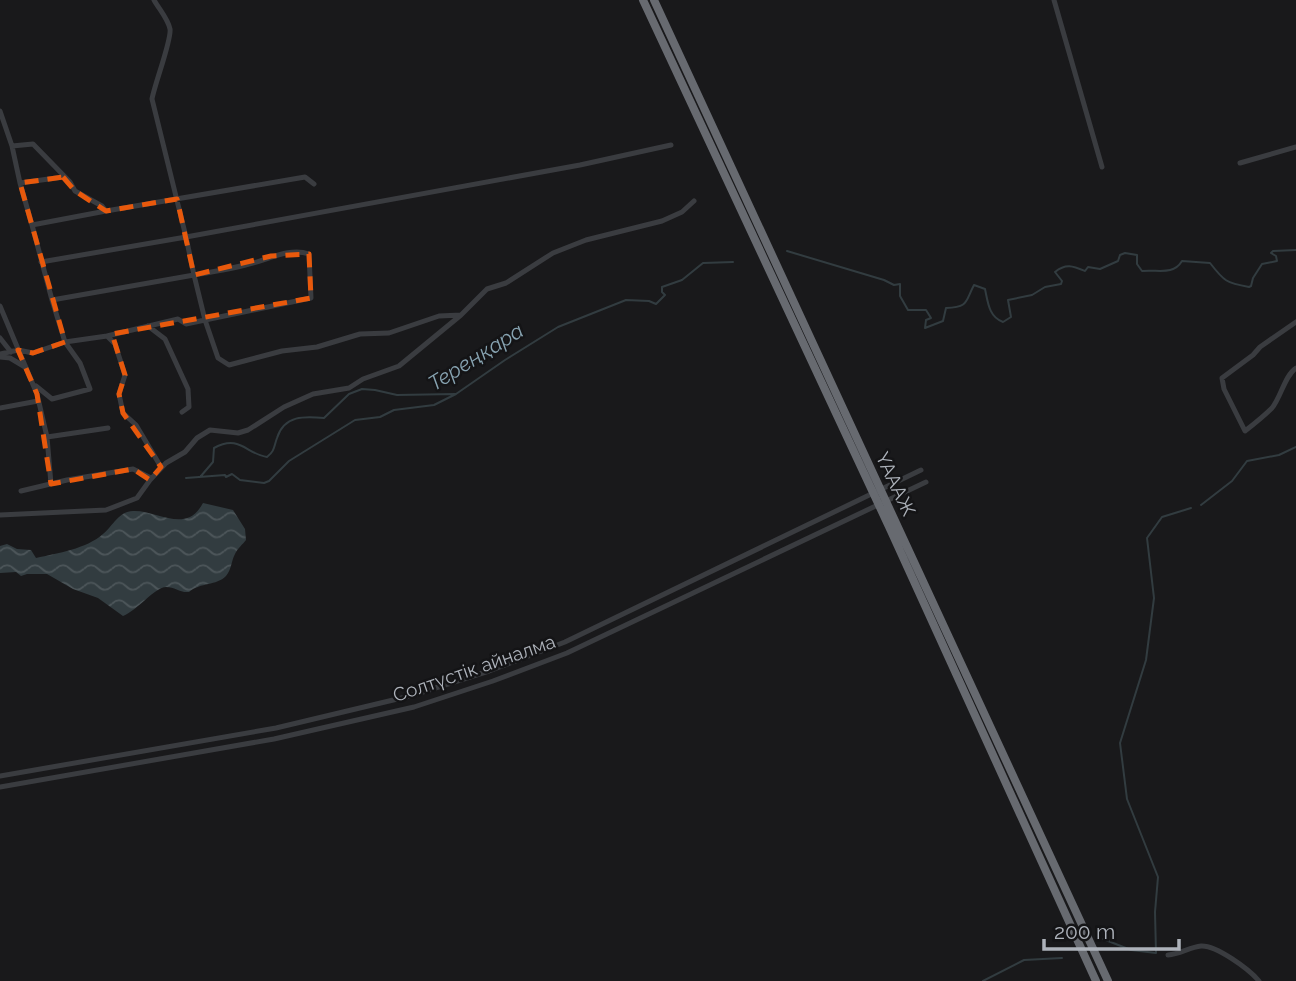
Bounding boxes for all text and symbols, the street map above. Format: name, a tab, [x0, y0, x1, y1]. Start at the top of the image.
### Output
water label: Тереңқара	[424, 318, 528, 396]
street label: ҮАААЖ	[872, 448, 920, 520]
street label: Солтүстік айналма	[390, 630, 558, 706]
scale bar	[1044, 908, 1179, 952]
text: 200 m	[1054, 919, 1115, 944]

